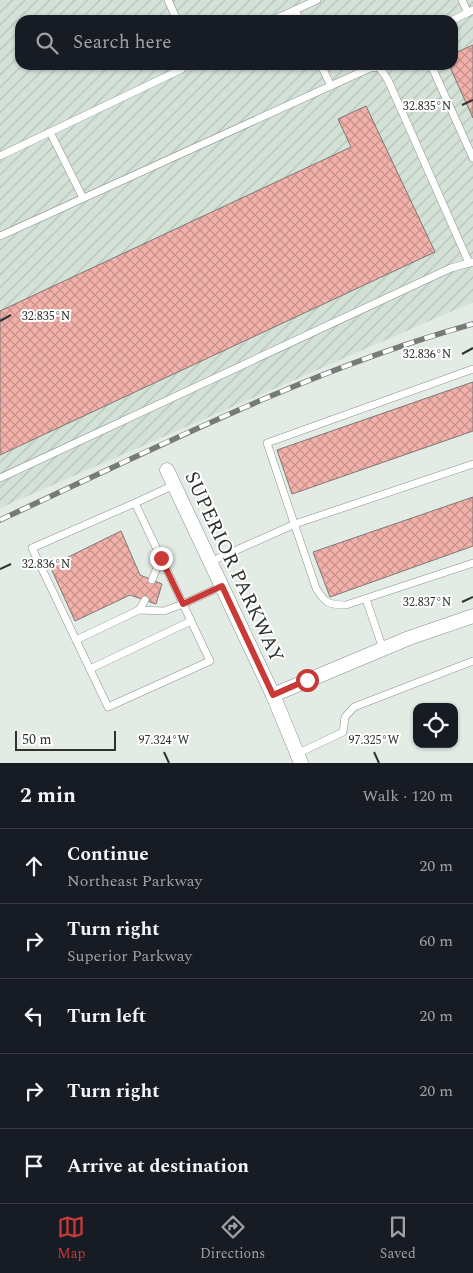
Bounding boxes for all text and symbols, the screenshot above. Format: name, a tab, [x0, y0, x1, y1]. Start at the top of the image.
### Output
search box	[15, 15, 458, 70]
text: Search here	[73, 28, 172, 57]
icon: search	[33, 29, 61, 57]
text: 32.835°N	[403, 97, 451, 116]
text: 32.835°N	[22, 307, 70, 326]
text: 32.836°N	[403, 345, 451, 364]
street label: SUPERIOR PARKWAY	[176, 466, 292, 668]
route end	[150, 547, 173, 570]
text: 32.836°N	[22, 555, 70, 574]
text: 32.837°N	[403, 593, 451, 612]
route start	[296, 669, 319, 692]
map controls	[413, 703, 458, 748]
button: locate	[413, 703, 458, 748]
scale bar	[15, 728, 116, 751]
text: 50 m	[22, 729, 52, 750]
text: 97.324°W	[139, 731, 190, 750]
text: 97.325°W	[349, 731, 400, 750]
text: 2 min	[20, 780, 76, 812]
text: Walk · 120 m	[362, 784, 453, 808]
text: Continue	[67, 840, 149, 869]
icon: ahead	[20, 852, 48, 880]
text: 20 m	[419, 854, 453, 878]
text: Northeast Parkway	[67, 869, 202, 893]
text: Turn right	[67, 915, 160, 944]
icon: right	[20, 927, 48, 955]
text: 60 m	[419, 929, 453, 953]
text: Superior Parkway	[67, 944, 192, 968]
icon: left	[20, 1002, 48, 1030]
text: Turn left	[67, 1002, 146, 1031]
text: 20 m	[419, 1004, 453, 1028]
icon: right	[20, 1077, 48, 1105]
text: Turn right	[67, 1077, 160, 1106]
text: 20 m	[419, 1079, 453, 1103]
icon: arrive	[20, 1152, 48, 1180]
text: Arrive at destination	[67, 1152, 249, 1181]
tab: Map	[57, 1213, 85, 1264]
tab: Directions	[200, 1213, 265, 1264]
tab: Saved	[380, 1213, 416, 1264]

